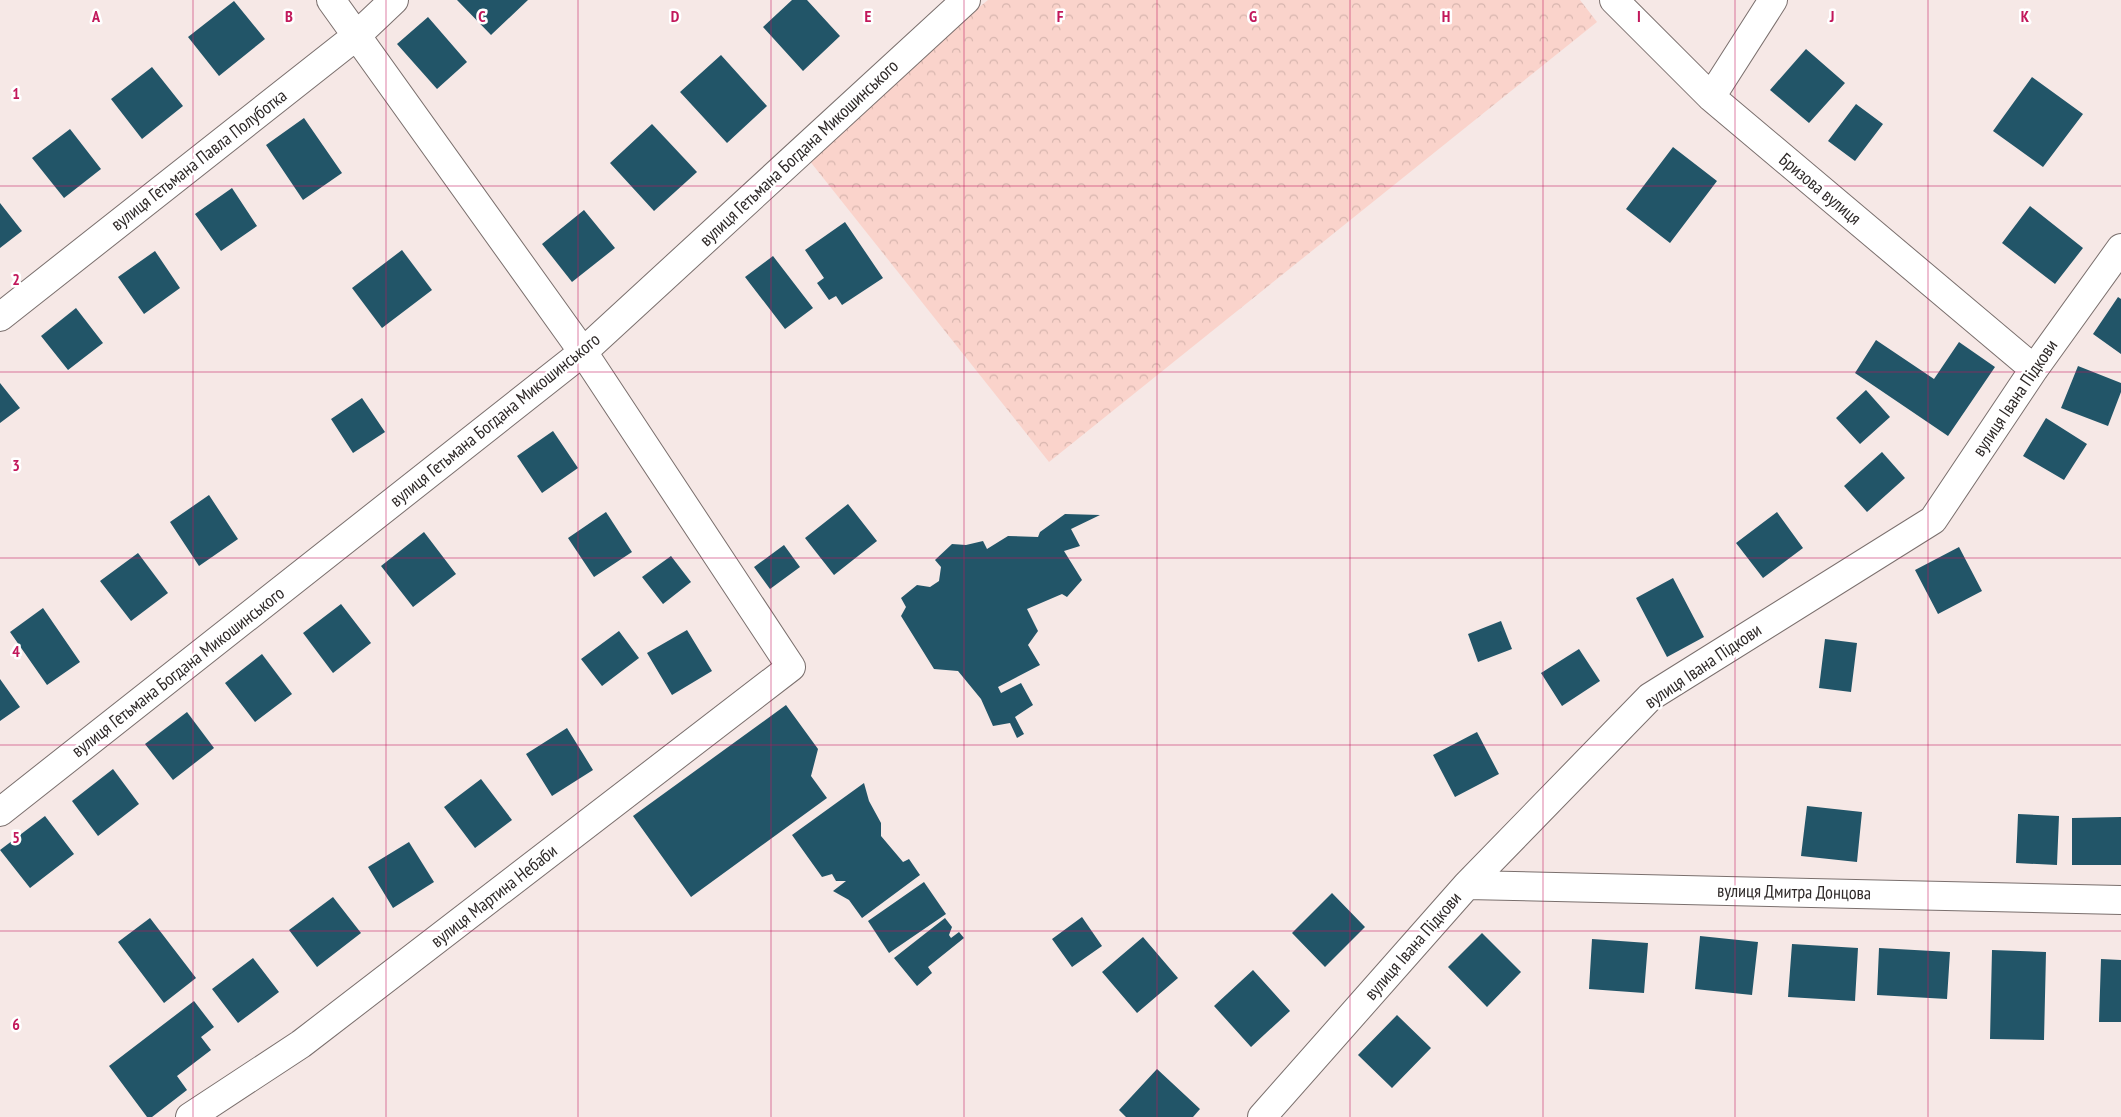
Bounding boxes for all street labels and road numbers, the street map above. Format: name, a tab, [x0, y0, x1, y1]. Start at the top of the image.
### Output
street label: вулиця Гетьмана Богдана Микошинського	[694, 54, 903, 251]
street label: вулиця Гетьмана Павла Полуботка	[106, 84, 291, 235]
street label: Бризова вулиця	[1775, 148, 1866, 230]
street label: вулиця Гетьмана Богдана Микошинського	[385, 328, 605, 512]
street label: вулиця Івана Підкови	[1967, 335, 2062, 461]
street label: вулиця Гетьмана Богдана Микошинського	[67, 581, 289, 762]
street label: вулиця Івана Підкови	[1640, 618, 1766, 713]
street label: вулиця Мартина Небаби	[426, 839, 562, 952]
street label: вулиця Дмитра Донцова	[1717, 879, 1871, 904]
street label: вулиця Івана Підкови	[1359, 887, 1466, 1005]

